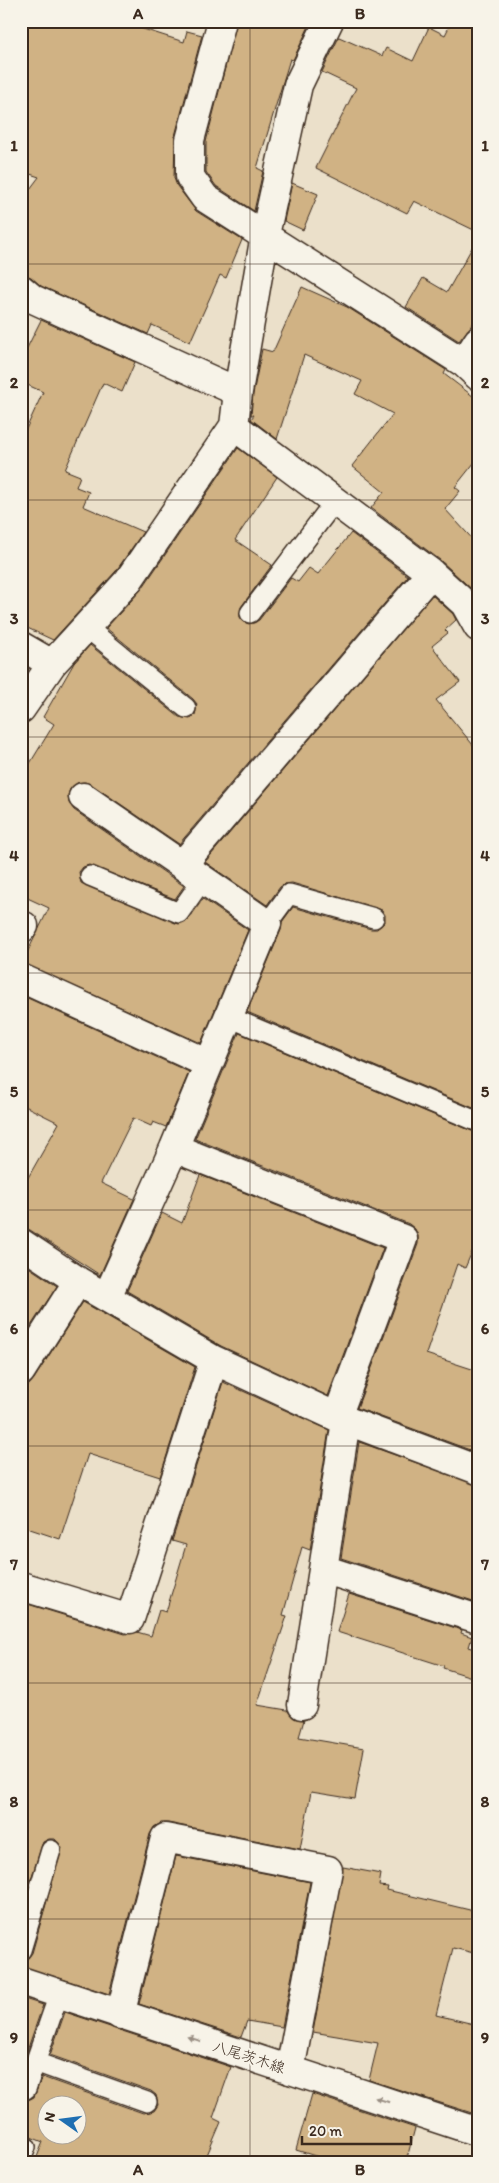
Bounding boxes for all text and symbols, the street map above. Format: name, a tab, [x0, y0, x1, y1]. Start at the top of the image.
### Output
text: A	[132, 4, 144, 23]
text: B	[355, 4, 366, 23]
text: 1	[10, 136, 18, 155]
text: 1	[481, 136, 489, 155]
text: 2	[10, 373, 19, 392]
text: 2	[481, 373, 490, 392]
text: 3	[10, 609, 19, 628]
text: 3	[481, 609, 490, 628]
text: 4	[9, 846, 19, 865]
text: 4	[480, 846, 490, 865]
text: 5	[10, 1082, 19, 1101]
text: 5	[481, 1082, 490, 1101]
text: 6	[10, 1319, 19, 1338]
text: 6	[481, 1319, 490, 1338]
text: 7	[9, 1555, 18, 1574]
text: 7	[480, 1555, 489, 1574]
text: 8	[10, 1792, 19, 1811]
text: 8	[481, 1792, 490, 1811]
text: 9	[10, 2028, 18, 2047]
text: 9	[481, 2028, 489, 2047]
one-way arrow	[186, 2035, 201, 2043]
street label: 八尾茨木線	[211, 2037, 287, 2077]
north arrow	[38, 2096, 88, 2146]
one-way arrow	[374, 2096, 389, 2104]
text: N	[40, 2110, 59, 2124]
scale bar	[302, 2113, 410, 2145]
text: 20 m	[309, 2122, 343, 2140]
text: A	[132, 2160, 144, 2179]
text: B	[355, 2160, 366, 2179]

